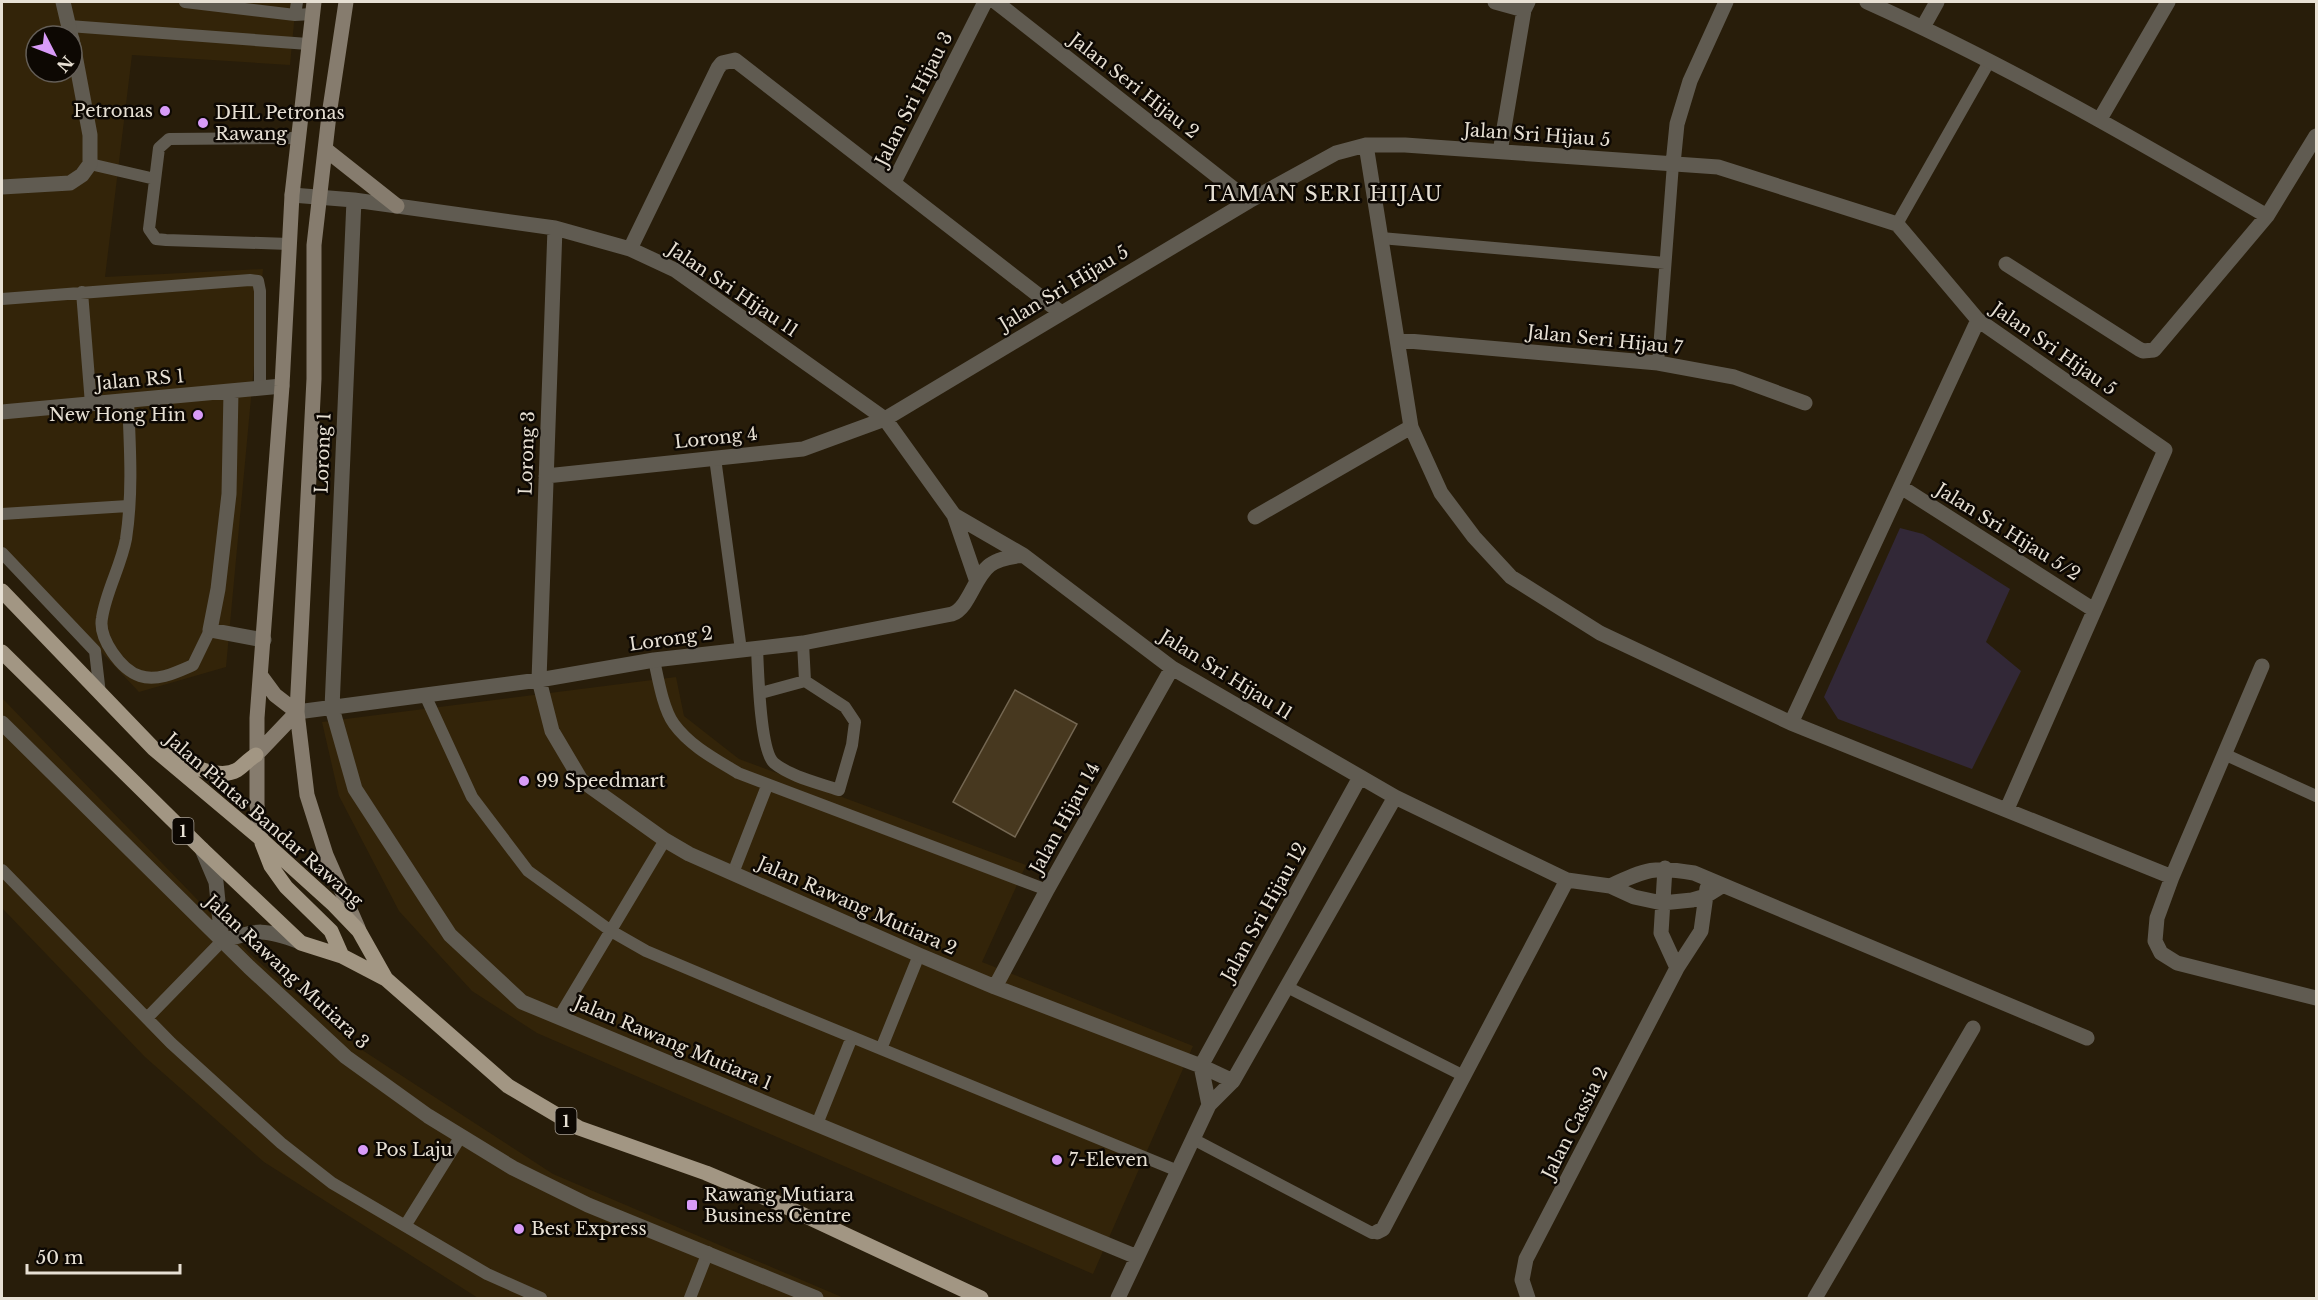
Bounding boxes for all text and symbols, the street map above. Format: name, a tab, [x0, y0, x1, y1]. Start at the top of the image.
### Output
north arrow	[24, 24, 84, 84]
street label: Jalan Seri Hijau 2	[1063, 27, 1203, 143]
street label: Jalan Sri Hijau 3	[870, 28, 957, 172]
text: N	[53, 52, 78, 76]
place label: Petronas	[73, 100, 153, 122]
place label: DHL Petronas Rawang	[215, 102, 345, 145]
marker: Petronas	[158, 104, 172, 118]
marker: DHL Petronas Rawang	[196, 116, 210, 130]
street label: Jalan Sri Hijau 5	[1461, 119, 1611, 151]
district label: TAMAN SERI HIJAU	[1205, 182, 1443, 206]
street label: Jalan Sri Hijau 11	[662, 237, 803, 342]
street label: Jalan Sri Hijau 5	[994, 241, 1133, 336]
street label: Jalan Sri Hijau 5	[1986, 297, 2121, 400]
street label: Jalan Seri Hijau 7	[1524, 321, 1685, 359]
street label: Jalan RS 1	[93, 365, 185, 395]
place label: New Hong Hin	[49, 404, 186, 426]
marker: New Hong Hin	[191, 408, 205, 422]
street label: Lorong 3	[515, 411, 539, 495]
street label: Lorong 1	[311, 412, 335, 494]
street label: Lorong 4	[673, 423, 759, 453]
street label: Jalan Sri Hijau 5/2	[1930, 478, 2084, 585]
street label: Lorong 2	[628, 622, 714, 656]
street label: Jalan Sri Hijau 11	[1154, 624, 1297, 725]
street label: Jalan Pintas Bandar Rawang	[159, 727, 367, 912]
street label: Jalan Hijau 14	[1024, 758, 1105, 879]
place label: 99 Speedmart	[536, 770, 666, 792]
marker: 99 Speedmart	[517, 774, 531, 788]
road number: 1	[172, 818, 194, 844]
street label: Jalan Sri Hijau 12	[1216, 838, 1311, 987]
street label: Jalan Rawang Mutiara 2	[752, 851, 960, 960]
street label: Jalan Rawang Mutiara 3	[199, 889, 373, 1054]
street label: Jalan Rawang Mutiara 1	[569, 991, 775, 1095]
street label: Jalan Cassia 2	[1536, 1063, 1613, 1184]
road number: 1	[556, 1108, 576, 1134]
place label: Pos Laju	[375, 1139, 453, 1161]
marker: Pos Laju	[356, 1143, 370, 1157]
place label: 7-Eleven	[1069, 1149, 1148, 1171]
marker: 7-Eleven	[1050, 1153, 1064, 1167]
place label: Rawang Mutiara Business Centre	[704, 1184, 854, 1227]
marker: Rawang Mutiara Business Centre	[685, 1198, 699, 1212]
place label: Best Express	[531, 1218, 647, 1240]
marker: Best Express	[512, 1222, 526, 1236]
scale bar	[27, 1237, 180, 1275]
text: 50 m	[36, 1247, 84, 1269]

